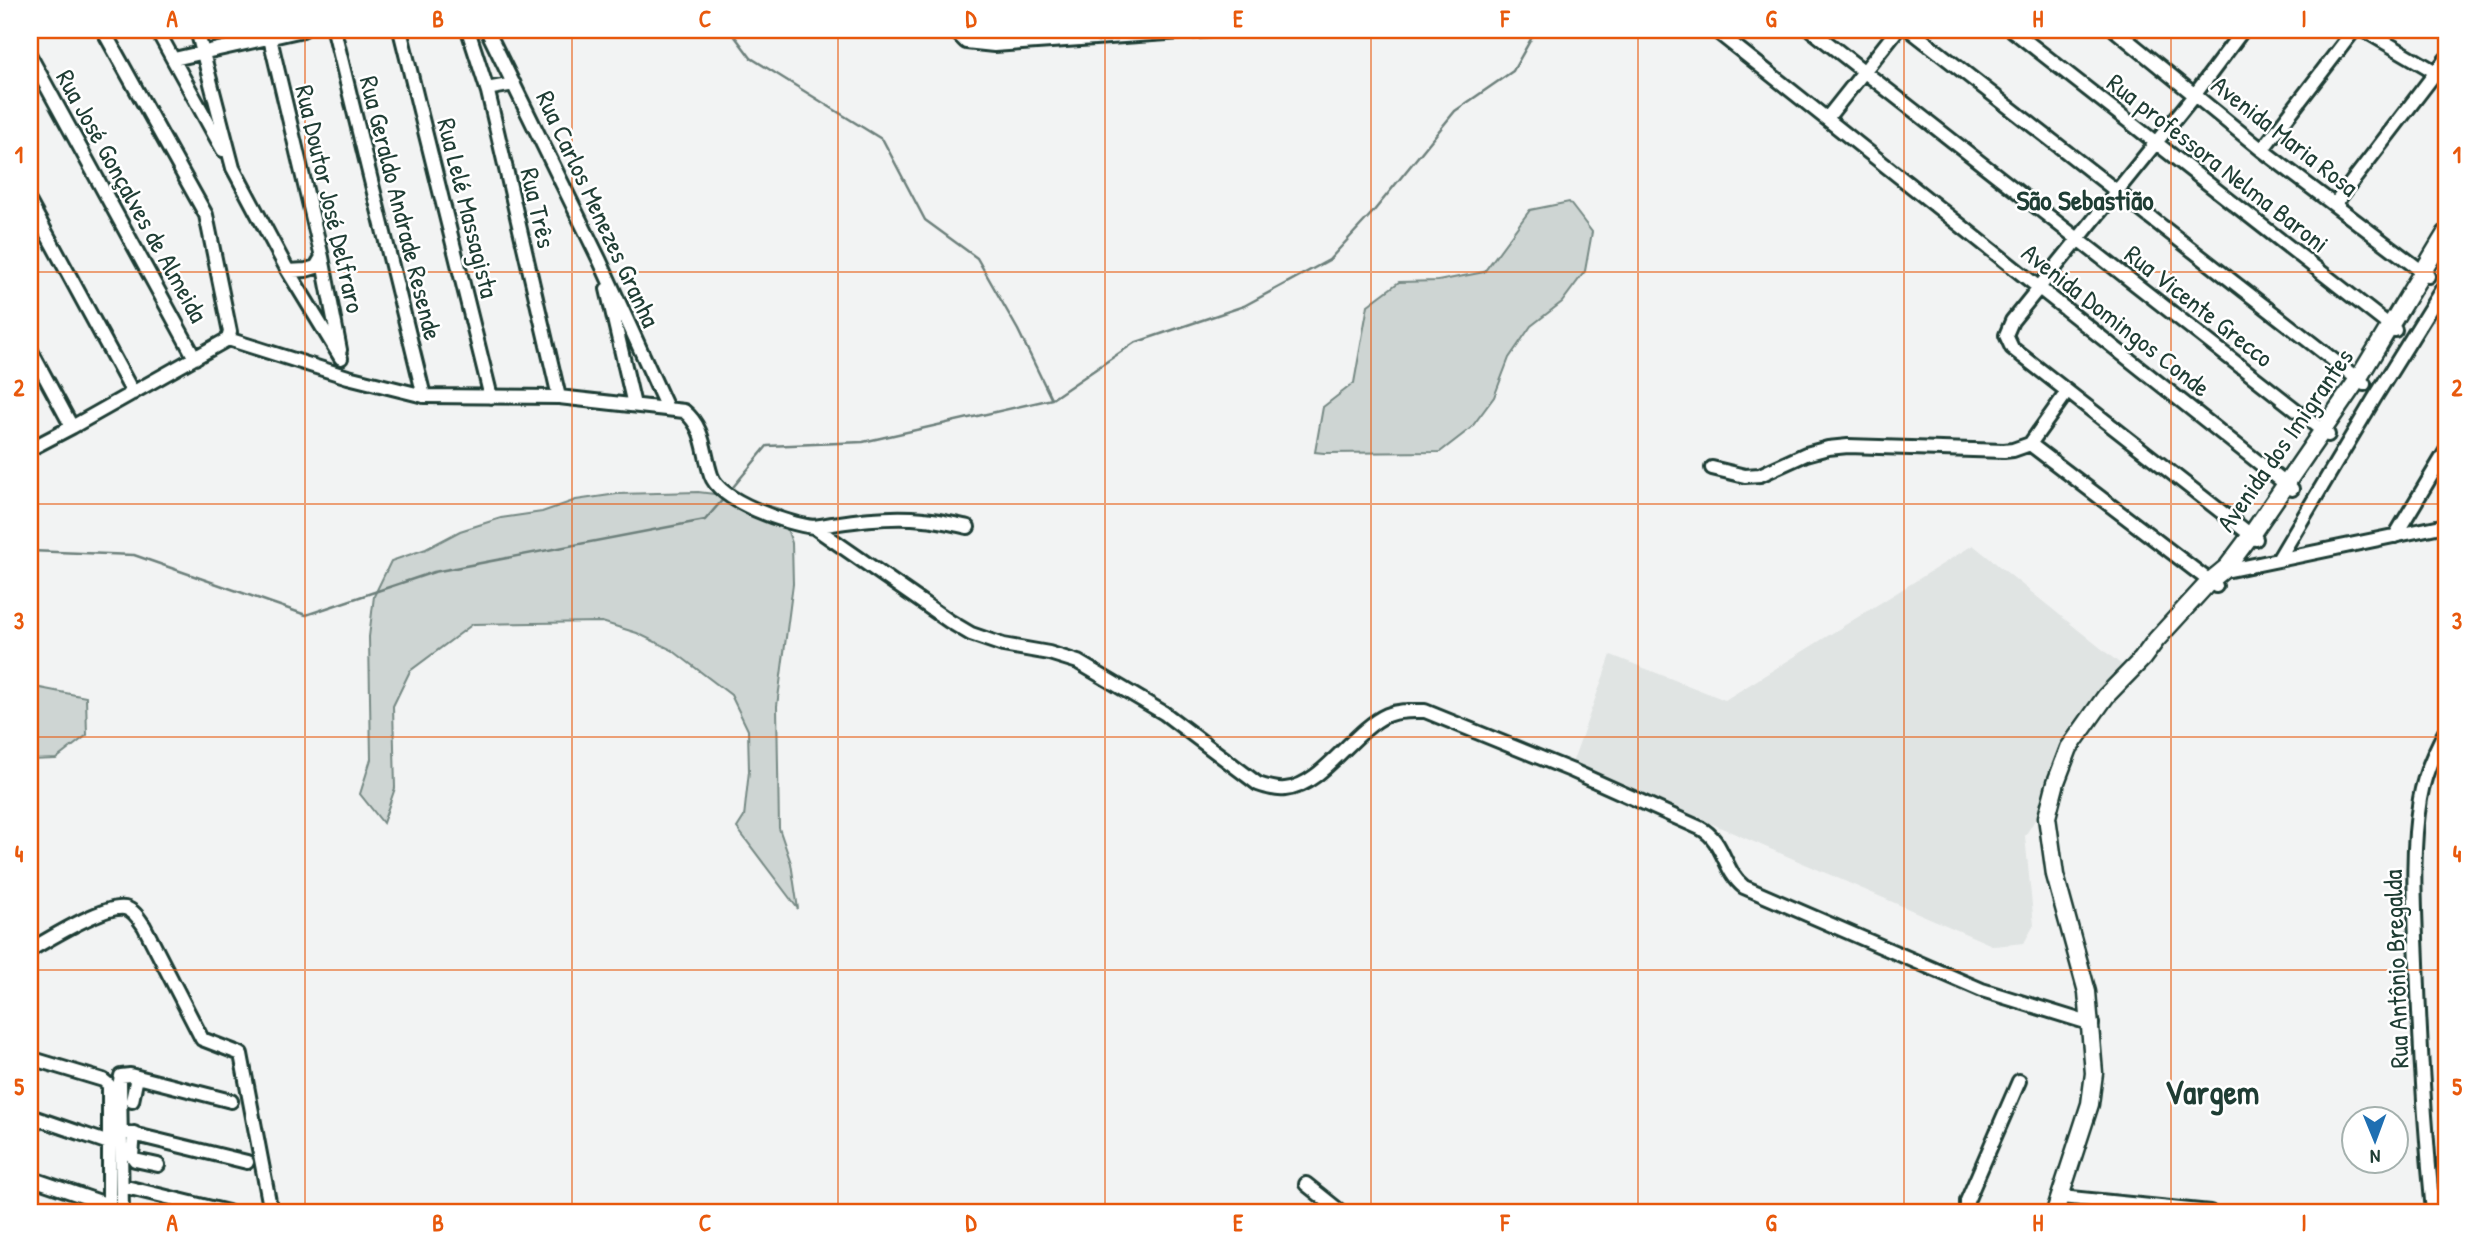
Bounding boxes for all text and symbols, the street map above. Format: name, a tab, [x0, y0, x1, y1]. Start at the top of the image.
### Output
text: A	[166, 3, 178, 34]
text: B	[432, 3, 444, 34]
text: C	[699, 3, 711, 34]
text: D	[966, 3, 978, 34]
text: E	[1233, 3, 1244, 34]
text: F	[1500, 3, 1511, 34]
text: G	[1765, 3, 1777, 34]
text: H	[2033, 3, 2044, 34]
text: I	[2301, 3, 2307, 34]
street label: Rua José Gonçalves de Almeida	[48, 63, 217, 328]
street label: Rua professora Nelma Baroni	[2100, 65, 2337, 260]
street label: Avenida Maria Rosa	[2205, 67, 2366, 204]
street label: Rua Geraldo Andrade Resende	[352, 72, 451, 344]
street label: Rua Doutor José Delfraro	[287, 81, 374, 316]
street label: Rua Carlos Menezes Granha	[528, 85, 669, 333]
street label: Rua Lelé Massagista	[429, 114, 508, 301]
text: 1	[15, 139, 23, 170]
text: 1	[2453, 139, 2461, 170]
street label: Rua Três	[512, 165, 565, 251]
district label: São Sebastião	[2016, 181, 2154, 219]
street label: Avenida Domingos Conde	[2015, 235, 2218, 404]
street label: Rua Vicente Grecco	[2118, 236, 2281, 375]
street label: Avenida dos Imigrantes	[2208, 341, 2361, 538]
text: 2	[14, 372, 25, 403]
text: 2	[2452, 372, 2463, 403]
text: 3	[14, 605, 24, 636]
text: 3	[2452, 605, 2462, 636]
text: 4	[15, 838, 24, 869]
text: 4	[2453, 838, 2462, 869]
street label: Rua Antônio Bregalda	[2375, 869, 2416, 1069]
district label: Vargem	[2165, 1070, 2259, 1116]
text: 5	[14, 1071, 24, 1102]
text: 5	[2452, 1071, 2462, 1102]
north arrow	[2340, 1106, 2410, 1176]
text: N	[2370, 1144, 2381, 1170]
text: A	[166, 1207, 178, 1238]
text: B	[432, 1207, 444, 1238]
text: C	[699, 1207, 711, 1238]
text: D	[966, 1207, 978, 1238]
text: E	[1233, 1207, 1244, 1238]
text: F	[1500, 1207, 1511, 1238]
text: G	[1765, 1207, 1777, 1238]
text: H	[2033, 1207, 2044, 1238]
text: I	[2301, 1207, 2307, 1238]

